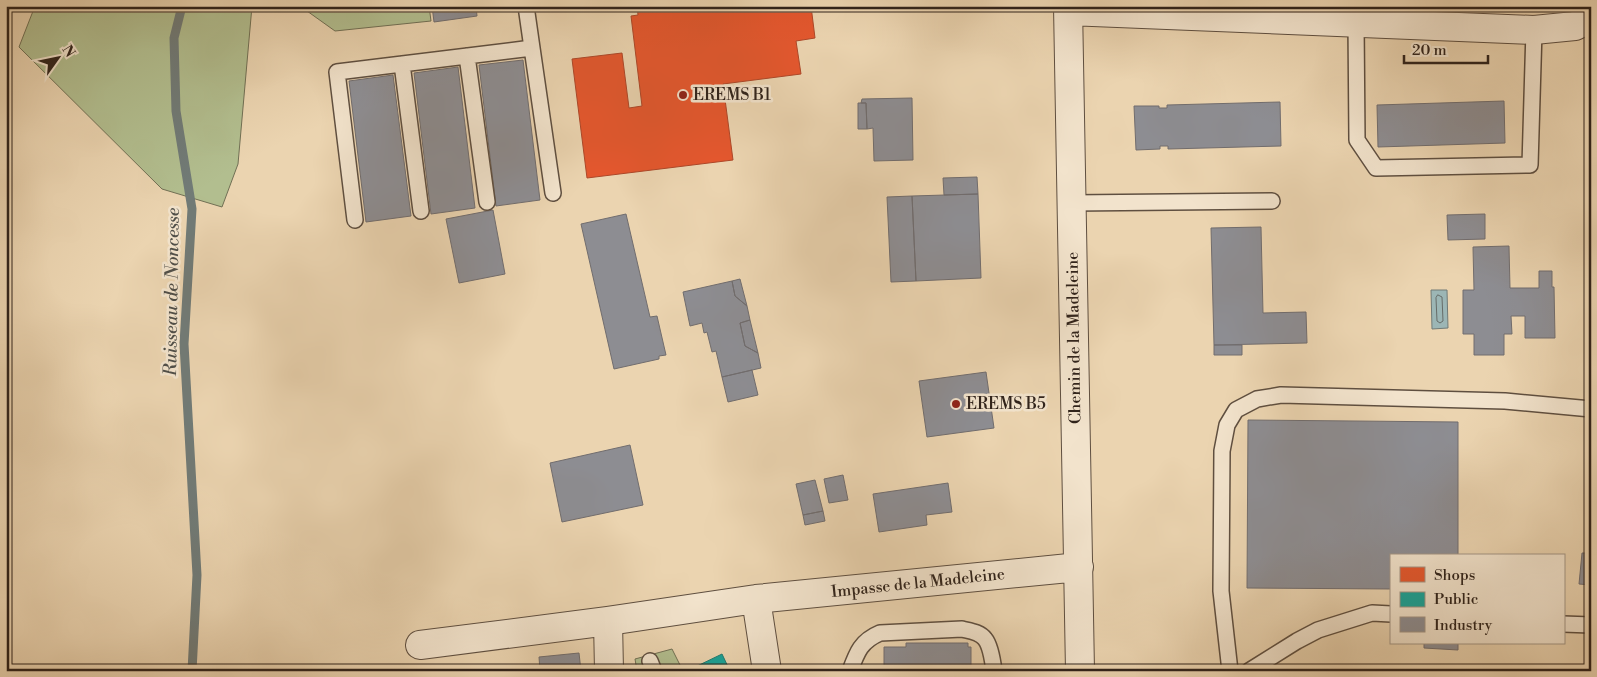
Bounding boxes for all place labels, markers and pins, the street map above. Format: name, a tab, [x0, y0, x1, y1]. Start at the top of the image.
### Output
place label: EREMS B1	[693, 85, 771, 105]
marker: EREMS B1	[677, 89, 689, 101]
place label: EREMS B5	[966, 394, 1046, 414]
marker: EREMS B5	[950, 398, 962, 410]

